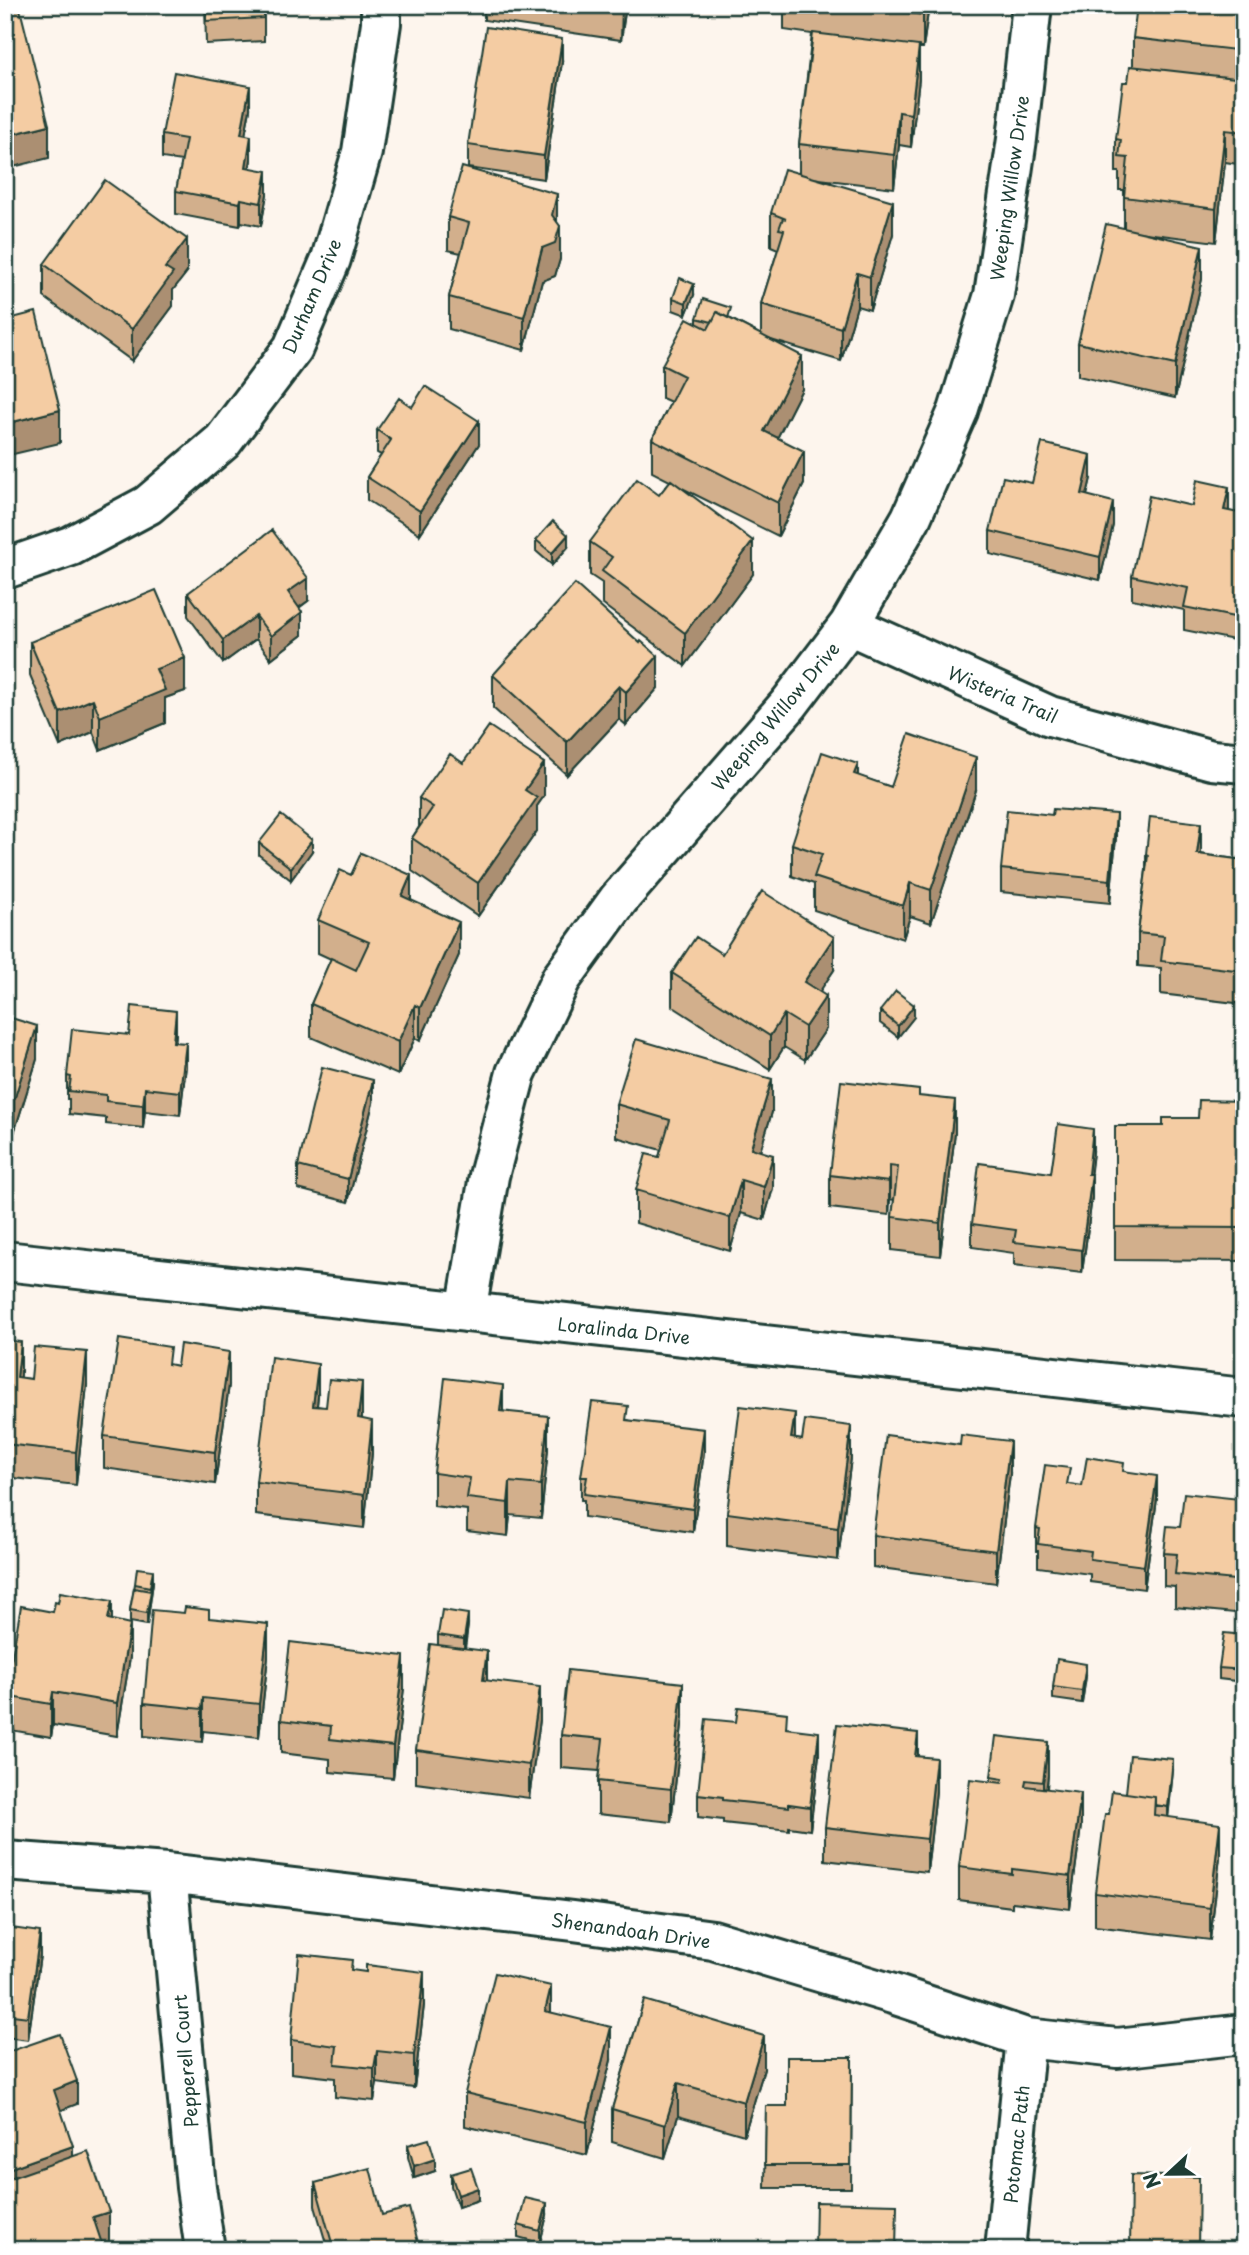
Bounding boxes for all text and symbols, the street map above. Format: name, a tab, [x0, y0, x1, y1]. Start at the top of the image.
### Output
street label: Weeping Willow Drive	[983, 94, 1035, 282]
street label: Durham Drive	[275, 234, 347, 358]
street label: Weeping Willow Drive	[705, 636, 845, 796]
street label: Wisteria Trail	[944, 659, 1062, 729]
street label: Loralinda Drive	[556, 1310, 692, 1350]
street label: Shenandoah Drive	[550, 1905, 712, 1955]
street label: Pepperell Court	[166, 1993, 204, 2129]
street label: Potomac Path	[996, 2084, 1036, 2204]
north arrow	[1134, 2140, 1204, 2210]
text: N	[1136, 2169, 1167, 2193]

